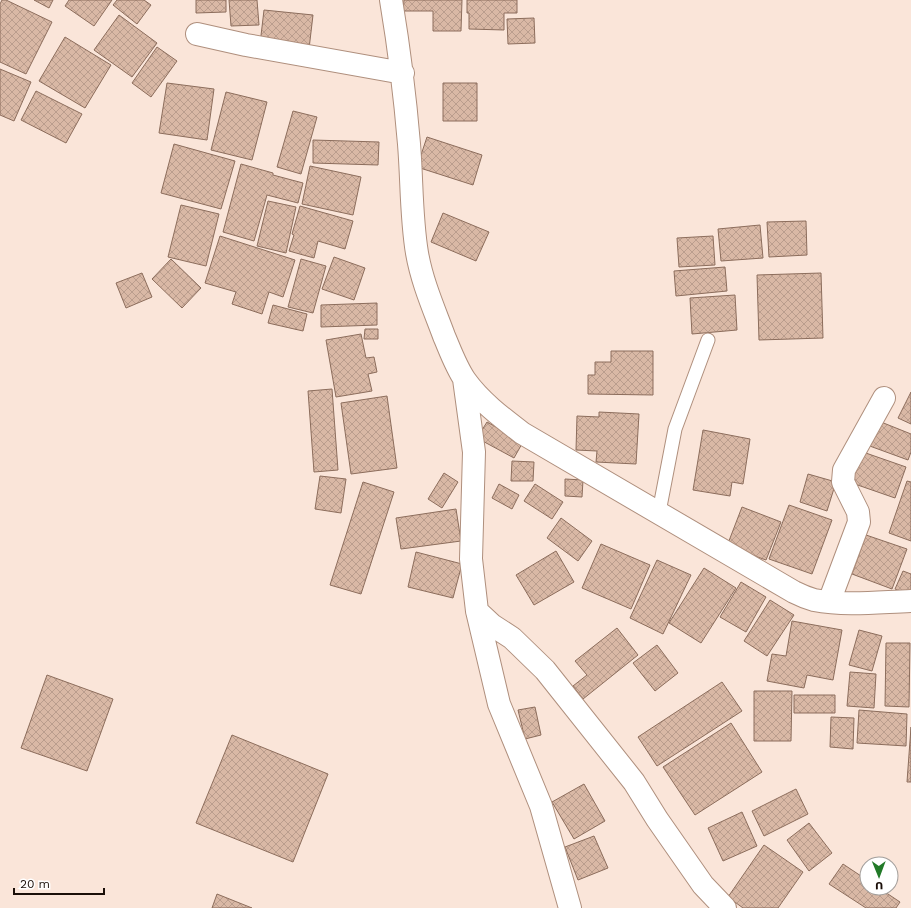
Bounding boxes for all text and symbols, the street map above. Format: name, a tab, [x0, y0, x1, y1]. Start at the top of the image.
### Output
north arrow	[859, 856, 899, 896]
scale bar	[14, 870, 104, 896]
text: 20 m	[20, 877, 50, 891]
text: U	[875, 879, 883, 892]

